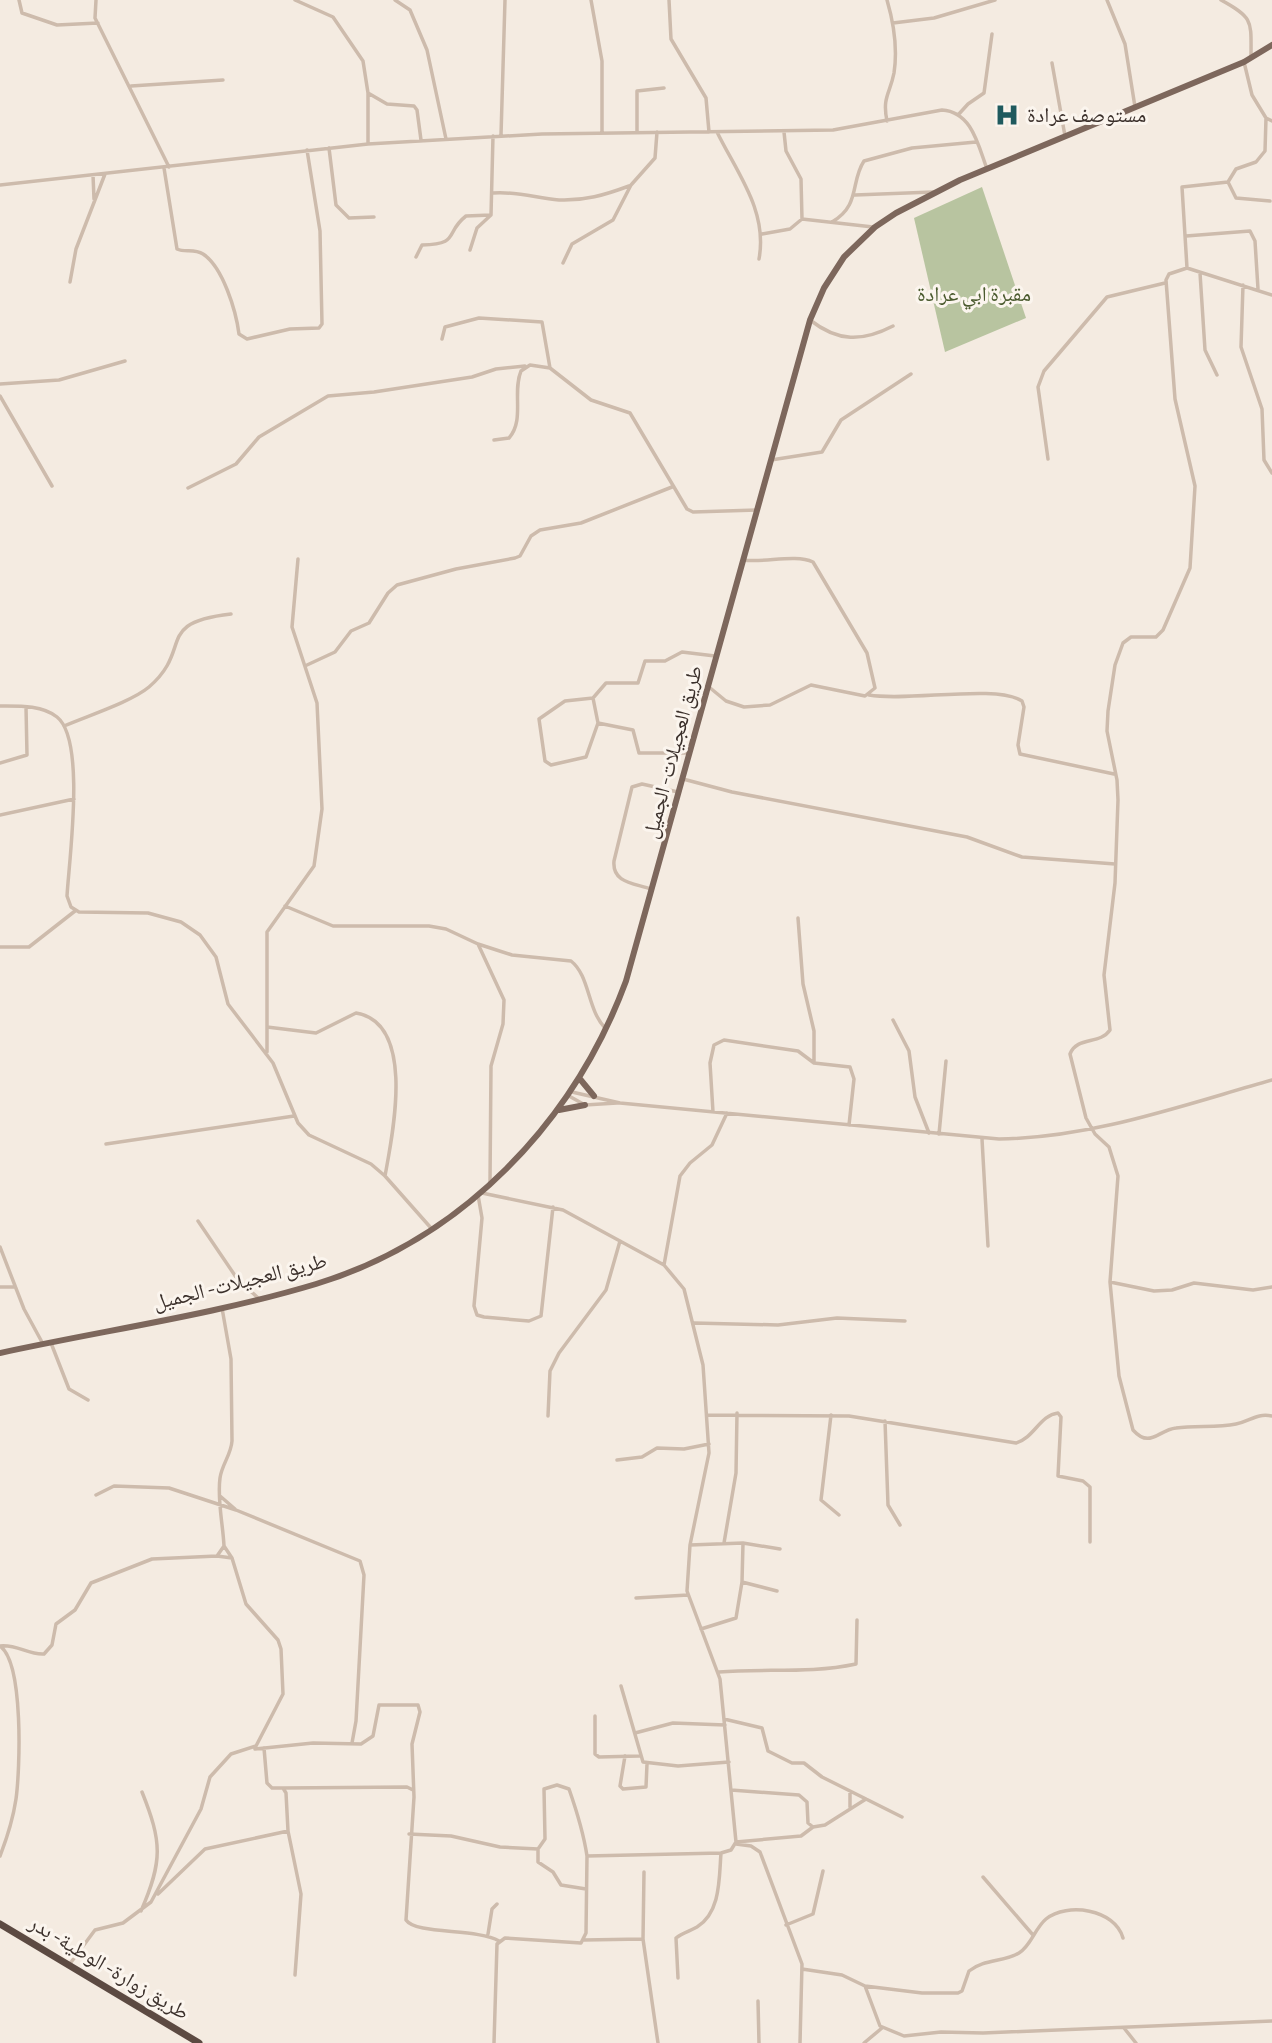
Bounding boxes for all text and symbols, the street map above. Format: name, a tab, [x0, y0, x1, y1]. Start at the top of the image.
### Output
hospital icon: مستوصف عرادة	[993, 101, 1021, 129]
place label: مستوصف عرادة	[1027, 103, 1146, 128]
park label: مقبرة ابي عرادة	[917, 282, 1031, 310]
street label: طريق العجيلات- الجميل	[638, 663, 708, 841]
street label: طريق العجيلات- الجميل	[151, 1248, 329, 1316]
street label: طريق زوارة- الوطية- بدر	[24, 1910, 194, 2026]

